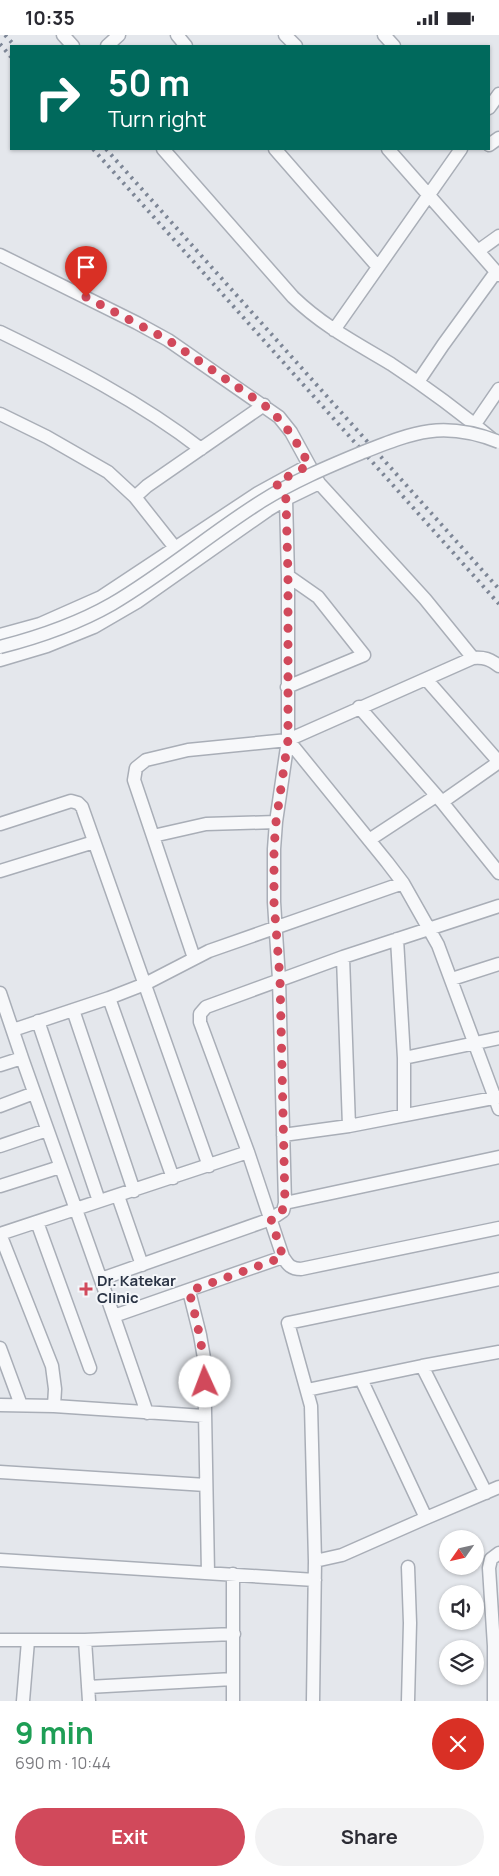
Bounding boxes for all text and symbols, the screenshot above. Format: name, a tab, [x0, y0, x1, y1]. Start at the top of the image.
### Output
text: 10:35	[25, 5, 75, 31]
text: 50 m	[108, 59, 190, 107]
icon: right	[25, 65, 90, 130]
text: Turn right	[108, 104, 206, 134]
pin	[65, 246, 107, 297]
icon: arrive	[72, 253, 100, 281]
place label: Dr. Katekar Clinic	[97, 1270, 176, 1308]
marker: Dr. Katekar Clinic	[79, 1282, 93, 1296]
position arrow	[178, 1355, 230, 1407]
north arrow	[439, 1530, 484, 1575]
map controls	[439, 1530, 484, 1685]
button: sound	[439, 1585, 484, 1630]
button: layers	[439, 1640, 484, 1685]
text: 9 min	[15, 1712, 94, 1753]
button: close	[432, 1718, 484, 1770]
text: 690 m · 10:44	[15, 1752, 111, 1774]
button: Exit	[15, 1808, 245, 1866]
button: Share	[255, 1808, 484, 1866]

